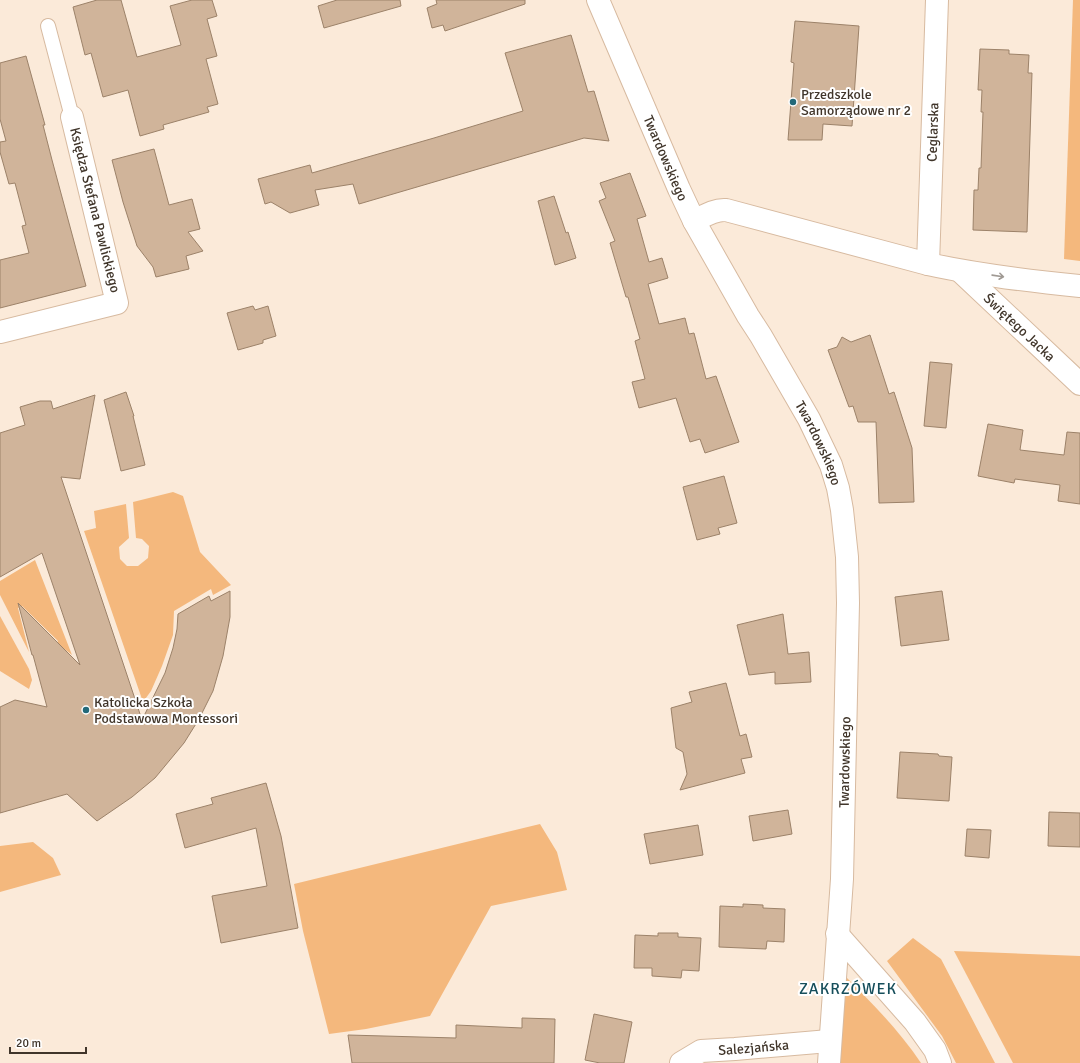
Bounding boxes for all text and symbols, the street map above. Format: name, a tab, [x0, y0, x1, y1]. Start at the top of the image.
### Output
place label: Przedszkole Samorządowe nr 2	[801, 86, 911, 119]
marker: Przedszkole Samorządowe nr 2	[788, 97, 798, 107]
street label: Ceglarska	[923, 102, 942, 162]
street label: Twardowskiego	[640, 113, 692, 204]
street label: Księdza Stefana Pawlickiego	[66, 126, 124, 294]
one-way arrow	[991, 272, 1004, 280]
street label: Świętego Jacka	[980, 290, 1059, 365]
street label: Twardowskiego	[792, 398, 845, 487]
place label: Katolicka Szkoła Podstawowa Montessori	[94, 694, 238, 727]
marker: Katolicka Szkoła Podstawowa Montessori	[81, 705, 91, 715]
street label: Twardowskiego	[836, 716, 854, 808]
district label: ZAKRZÓWEK	[799, 979, 897, 999]
scale bar	[10, 1029, 86, 1055]
text: 20 m	[16, 1036, 41, 1051]
street label: Salezjańska	[718, 1036, 790, 1058]

